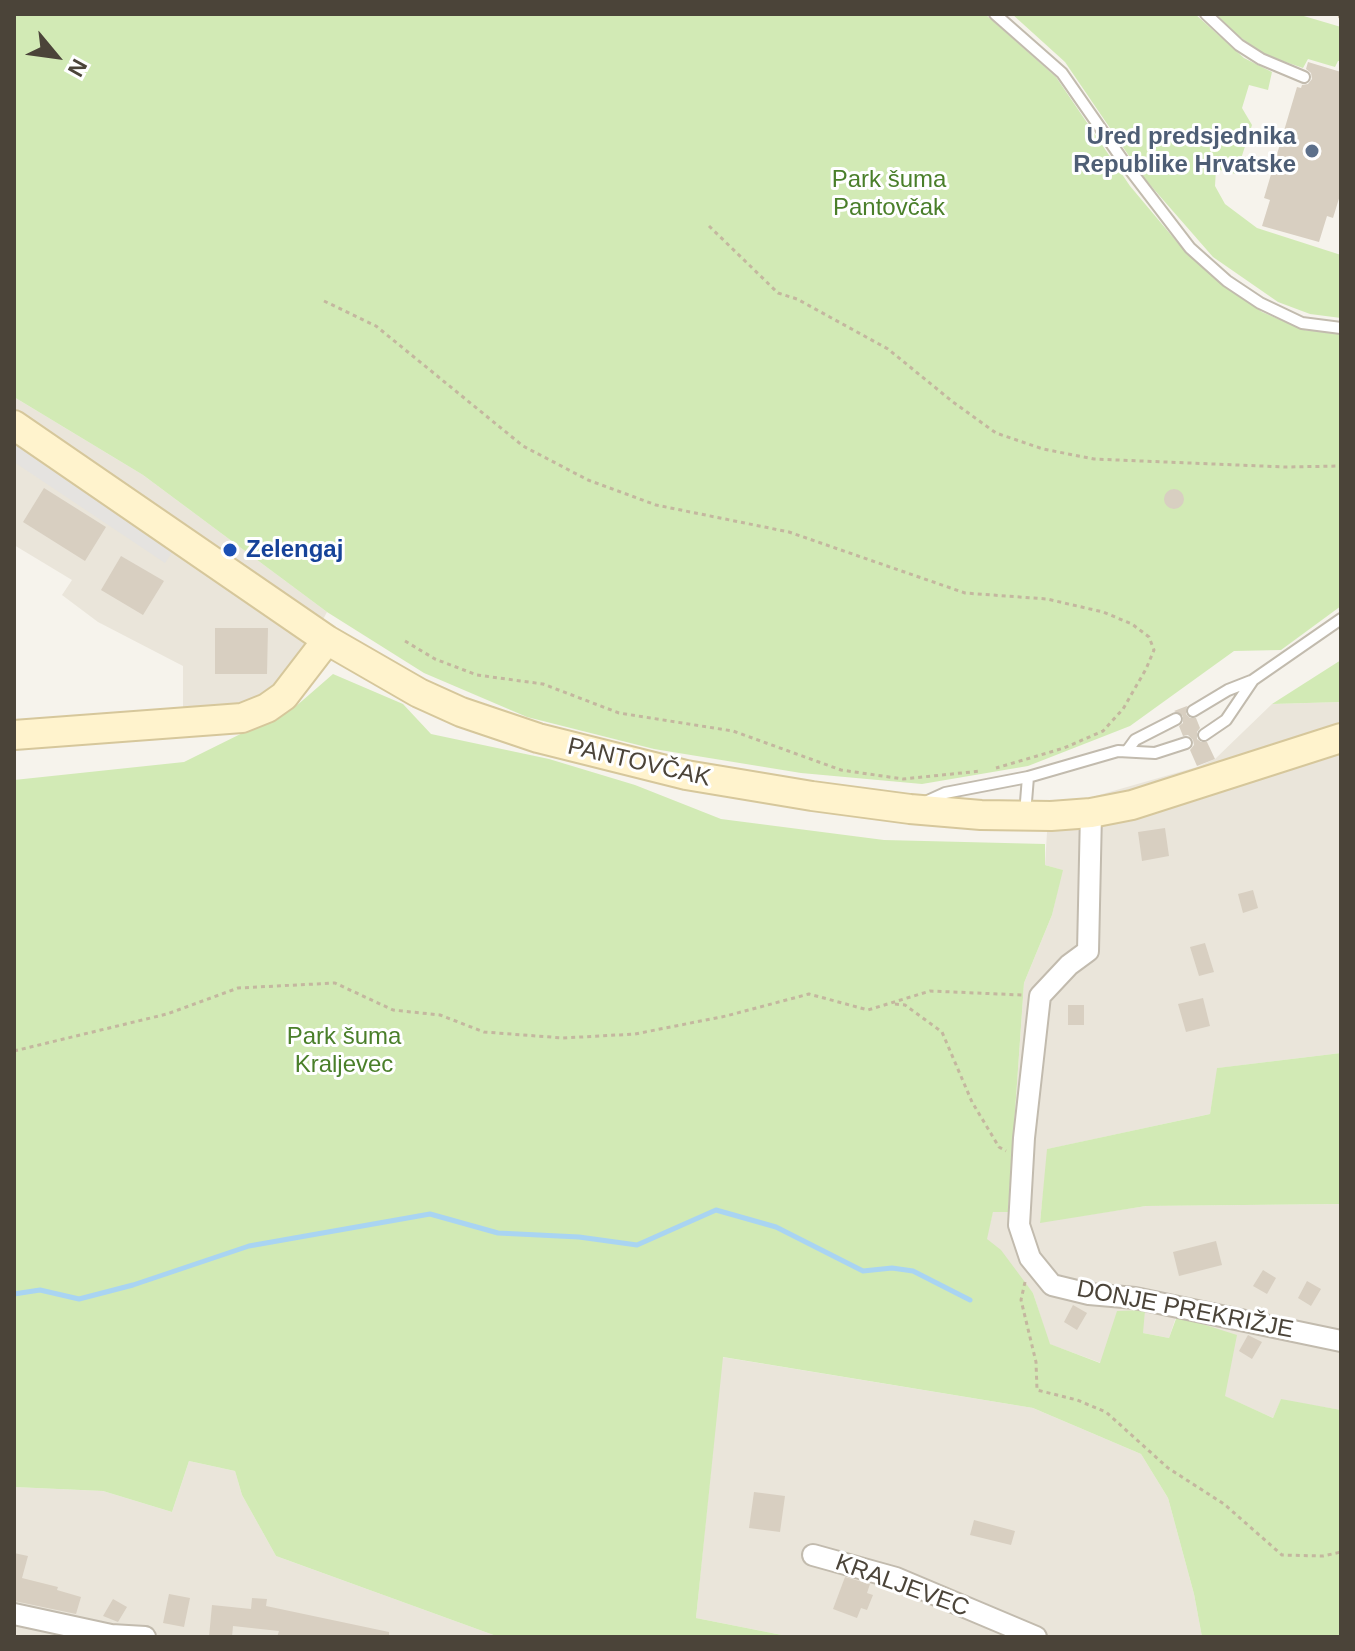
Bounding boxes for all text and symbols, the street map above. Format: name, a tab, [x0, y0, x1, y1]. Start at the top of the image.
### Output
north arrow	[16, 16, 96, 96]
text: N	[63, 55, 92, 81]
place label: Ured predsjednika Republike Hrvatske	[1073, 123, 1296, 179]
marker: Ured predsjednika Republike Hrvatske	[1303, 142, 1321, 160]
park label: Park šuma Pantovčak	[832, 166, 946, 222]
place label: Zelengaj	[246, 536, 343, 564]
marker: Zelengaj	[221, 541, 239, 559]
street label: PANTOVČAK	[565, 733, 713, 793]
park label: Park šuma Kraljevec	[287, 1023, 401, 1079]
street label: DONJE PREKRIŽJE	[1074, 1275, 1296, 1345]
street label: KRALJEVEC	[831, 1549, 973, 1623]

